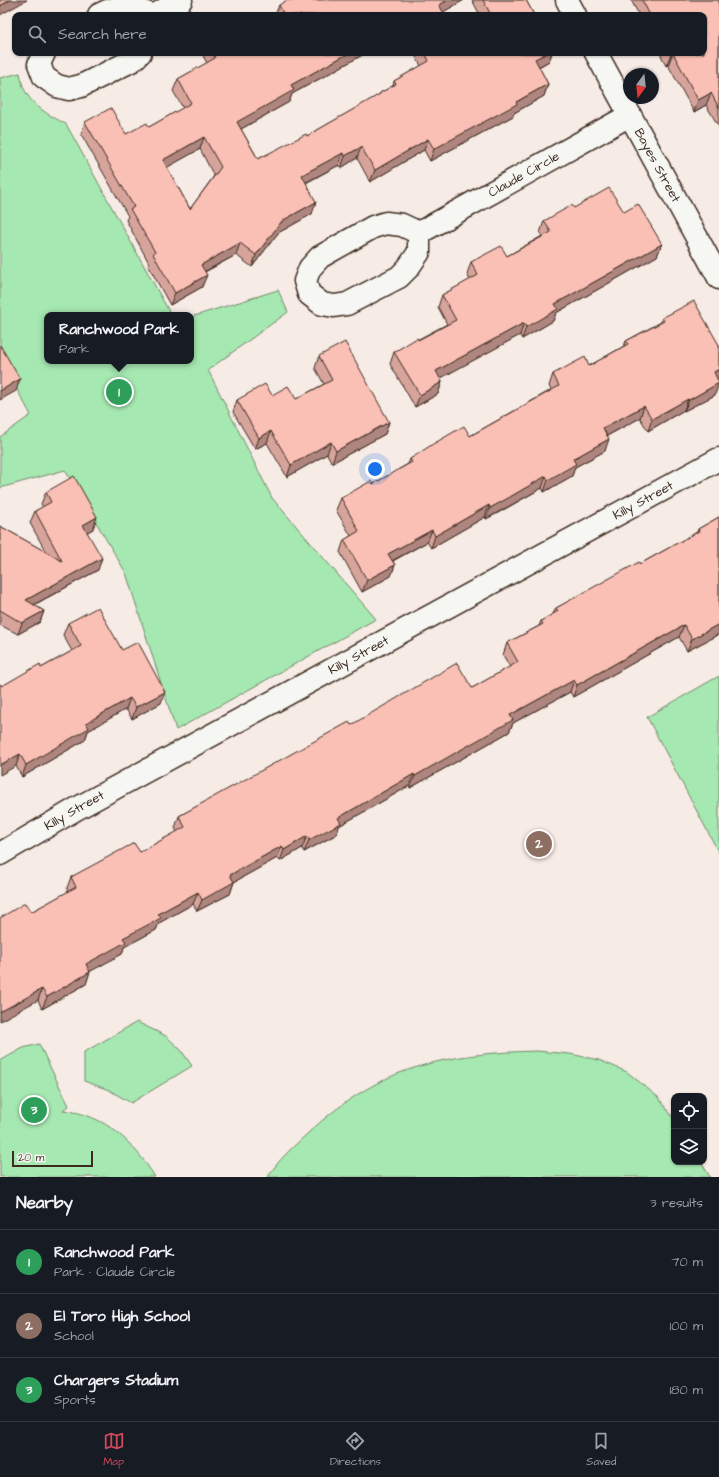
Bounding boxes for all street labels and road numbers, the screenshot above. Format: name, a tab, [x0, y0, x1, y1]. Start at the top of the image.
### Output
street label: Bayes Street	[630, 125, 685, 206]
street label: Claude Circle	[485, 147, 563, 202]
street label: Killy Street	[610, 476, 677, 524]
street label: Killy Street	[325, 631, 393, 679]
street label: Killy Street	[41, 786, 108, 835]

